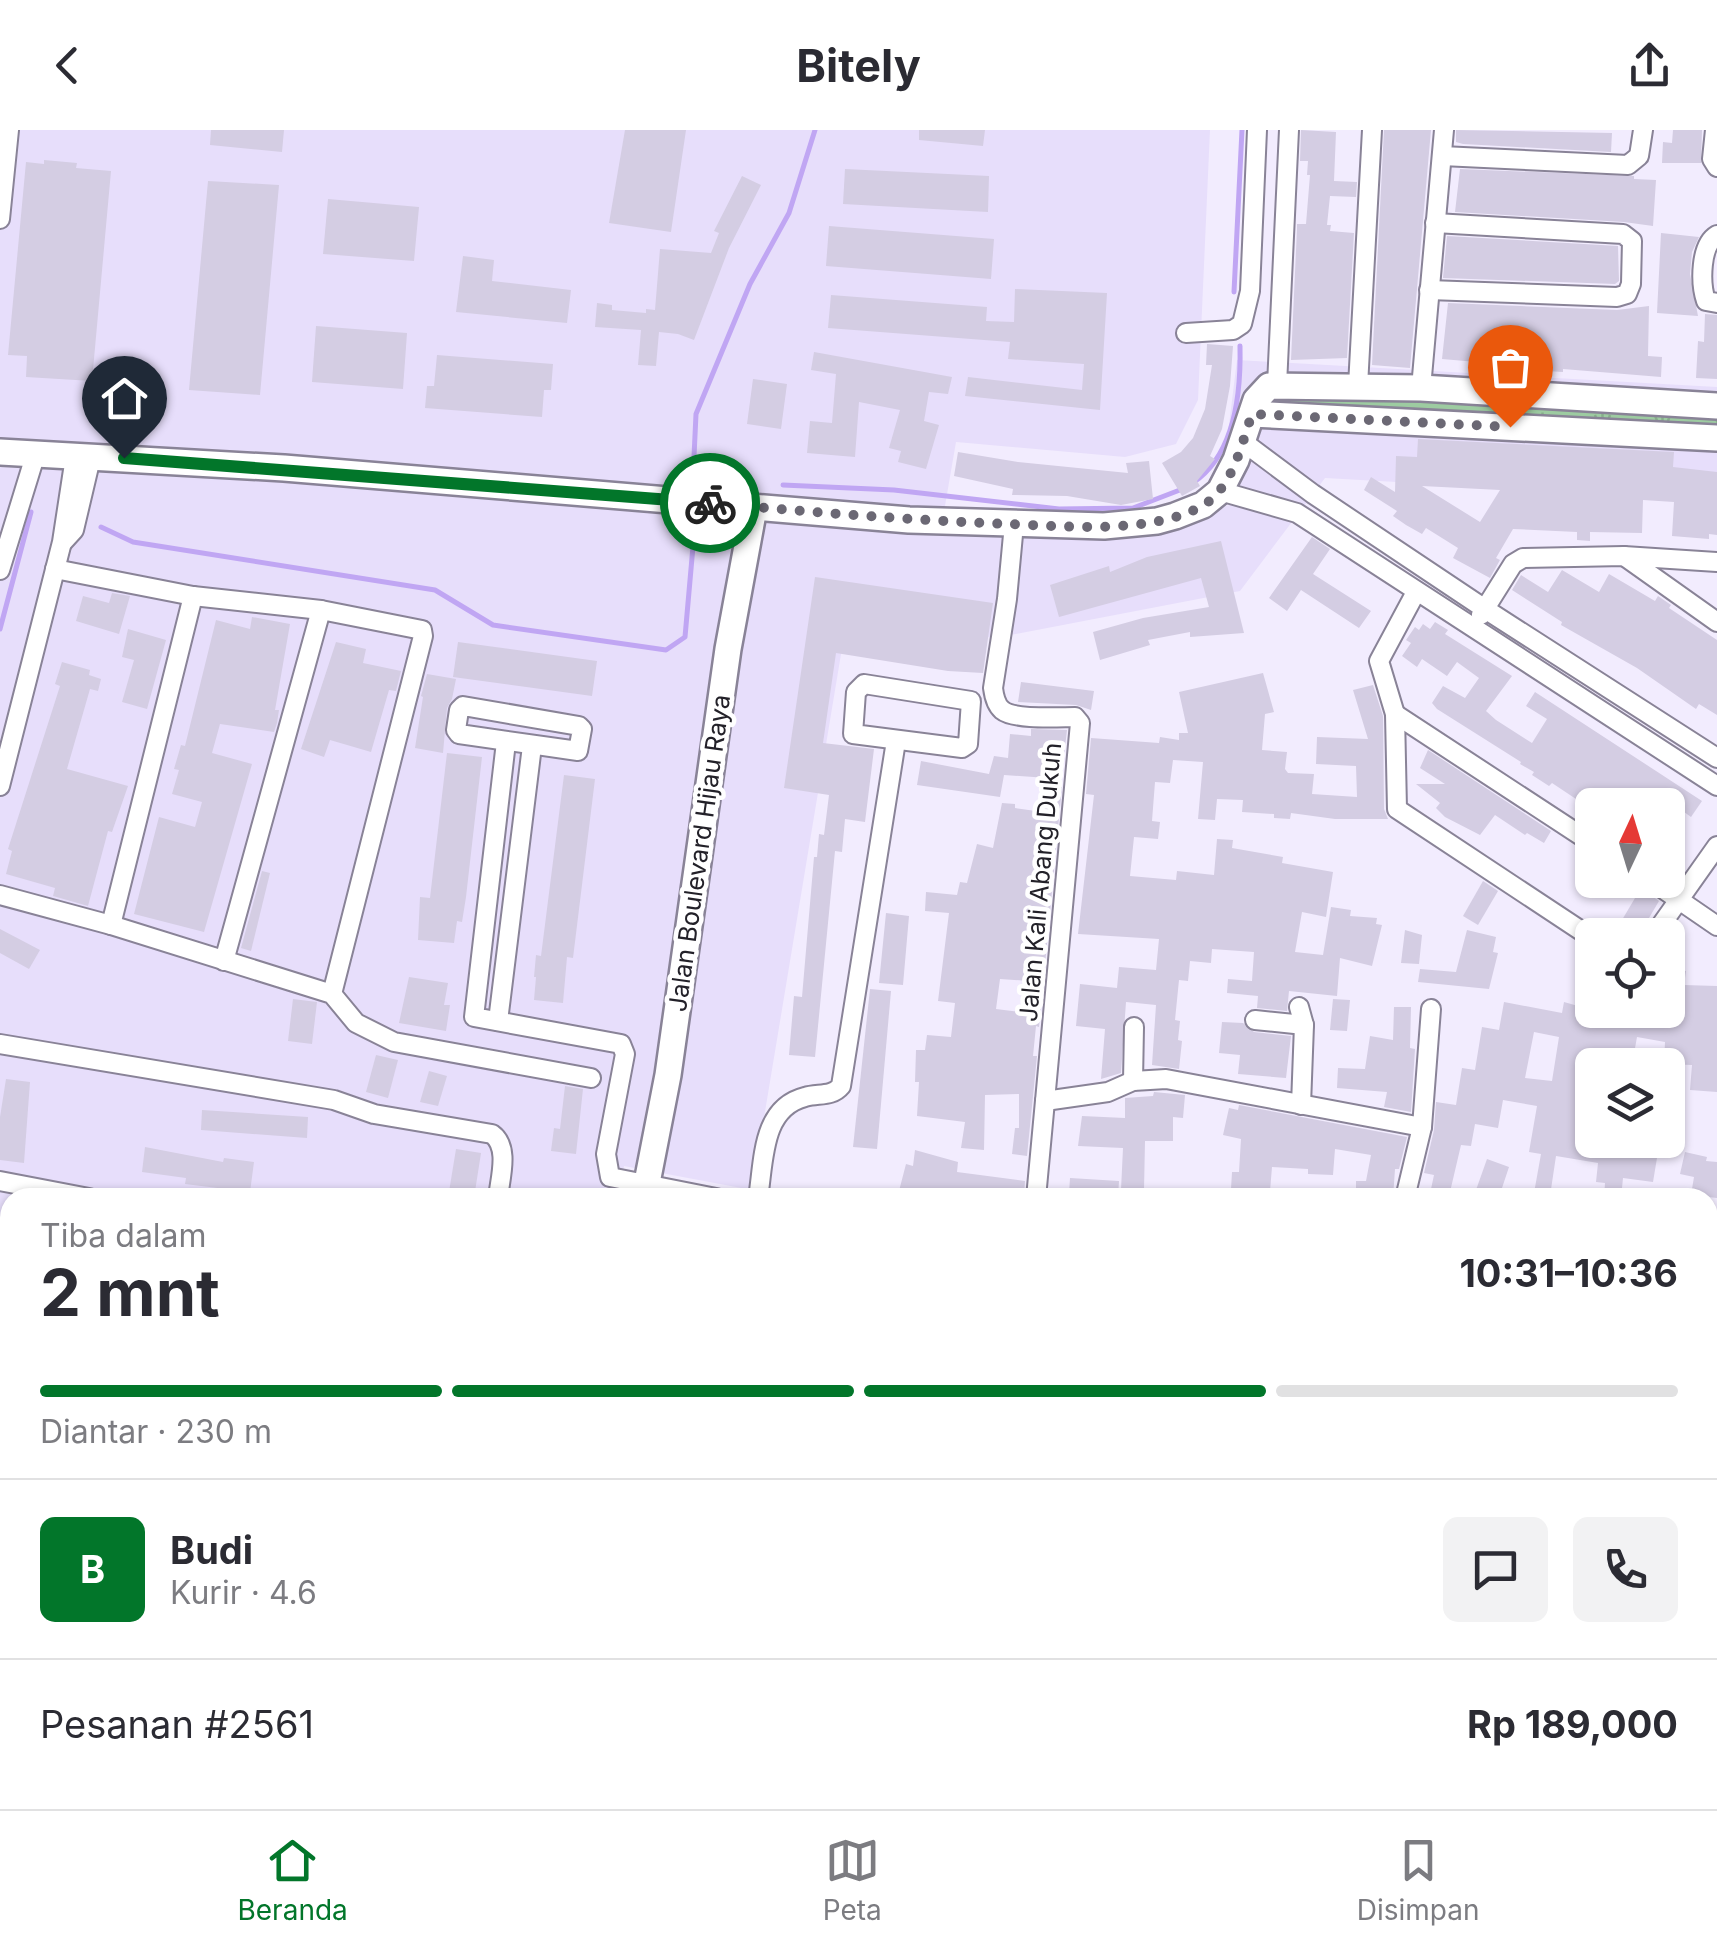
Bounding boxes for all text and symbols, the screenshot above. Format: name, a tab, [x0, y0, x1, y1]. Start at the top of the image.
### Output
icon: back	[40, 38, 95, 93]
text: Bitely	[796, 38, 921, 93]
icon: share	[1622, 38, 1677, 93]
pin	[1468, 325, 1553, 428]
icon: bag	[1483, 340, 1538, 395]
pin	[82, 356, 167, 459]
icon: home	[97, 371, 152, 426]
courier	[660, 453, 760, 553]
icon: bike	[683, 476, 738, 531]
street label: Jalan Boulevard Hijau Raya	[662, 693, 736, 1013]
street label: Jalan Kali Abang Dukuh	[1013, 741, 1067, 1023]
north arrow	[1575, 788, 1685, 898]
map controls	[1575, 788, 1685, 1158]
button: locate	[1575, 918, 1685, 1028]
button: layers	[1575, 1048, 1685, 1158]
text: Tiba dalam	[40, 1216, 207, 1255]
text: 10:31–10:36	[1459, 1250, 1678, 1296]
text: 2 mnt	[40, 1253, 220, 1332]
text: Diantar · 230 m	[40, 1412, 272, 1451]
button: chat	[1443, 1517, 1548, 1622]
button: phone	[1573, 1517, 1678, 1622]
text: Budi	[170, 1527, 253, 1573]
text: B	[80, 1546, 105, 1592]
text: Kurir · 4.6	[170, 1573, 317, 1612]
text: Pesanan #2561	[40, 1701, 314, 1747]
text: Rp 189,000	[1467, 1701, 1678, 1747]
tab: Beranda	[237, 1833, 348, 1927]
tab: Peta	[823, 1833, 882, 1927]
tab: Disimpan	[1357, 1833, 1480, 1927]

